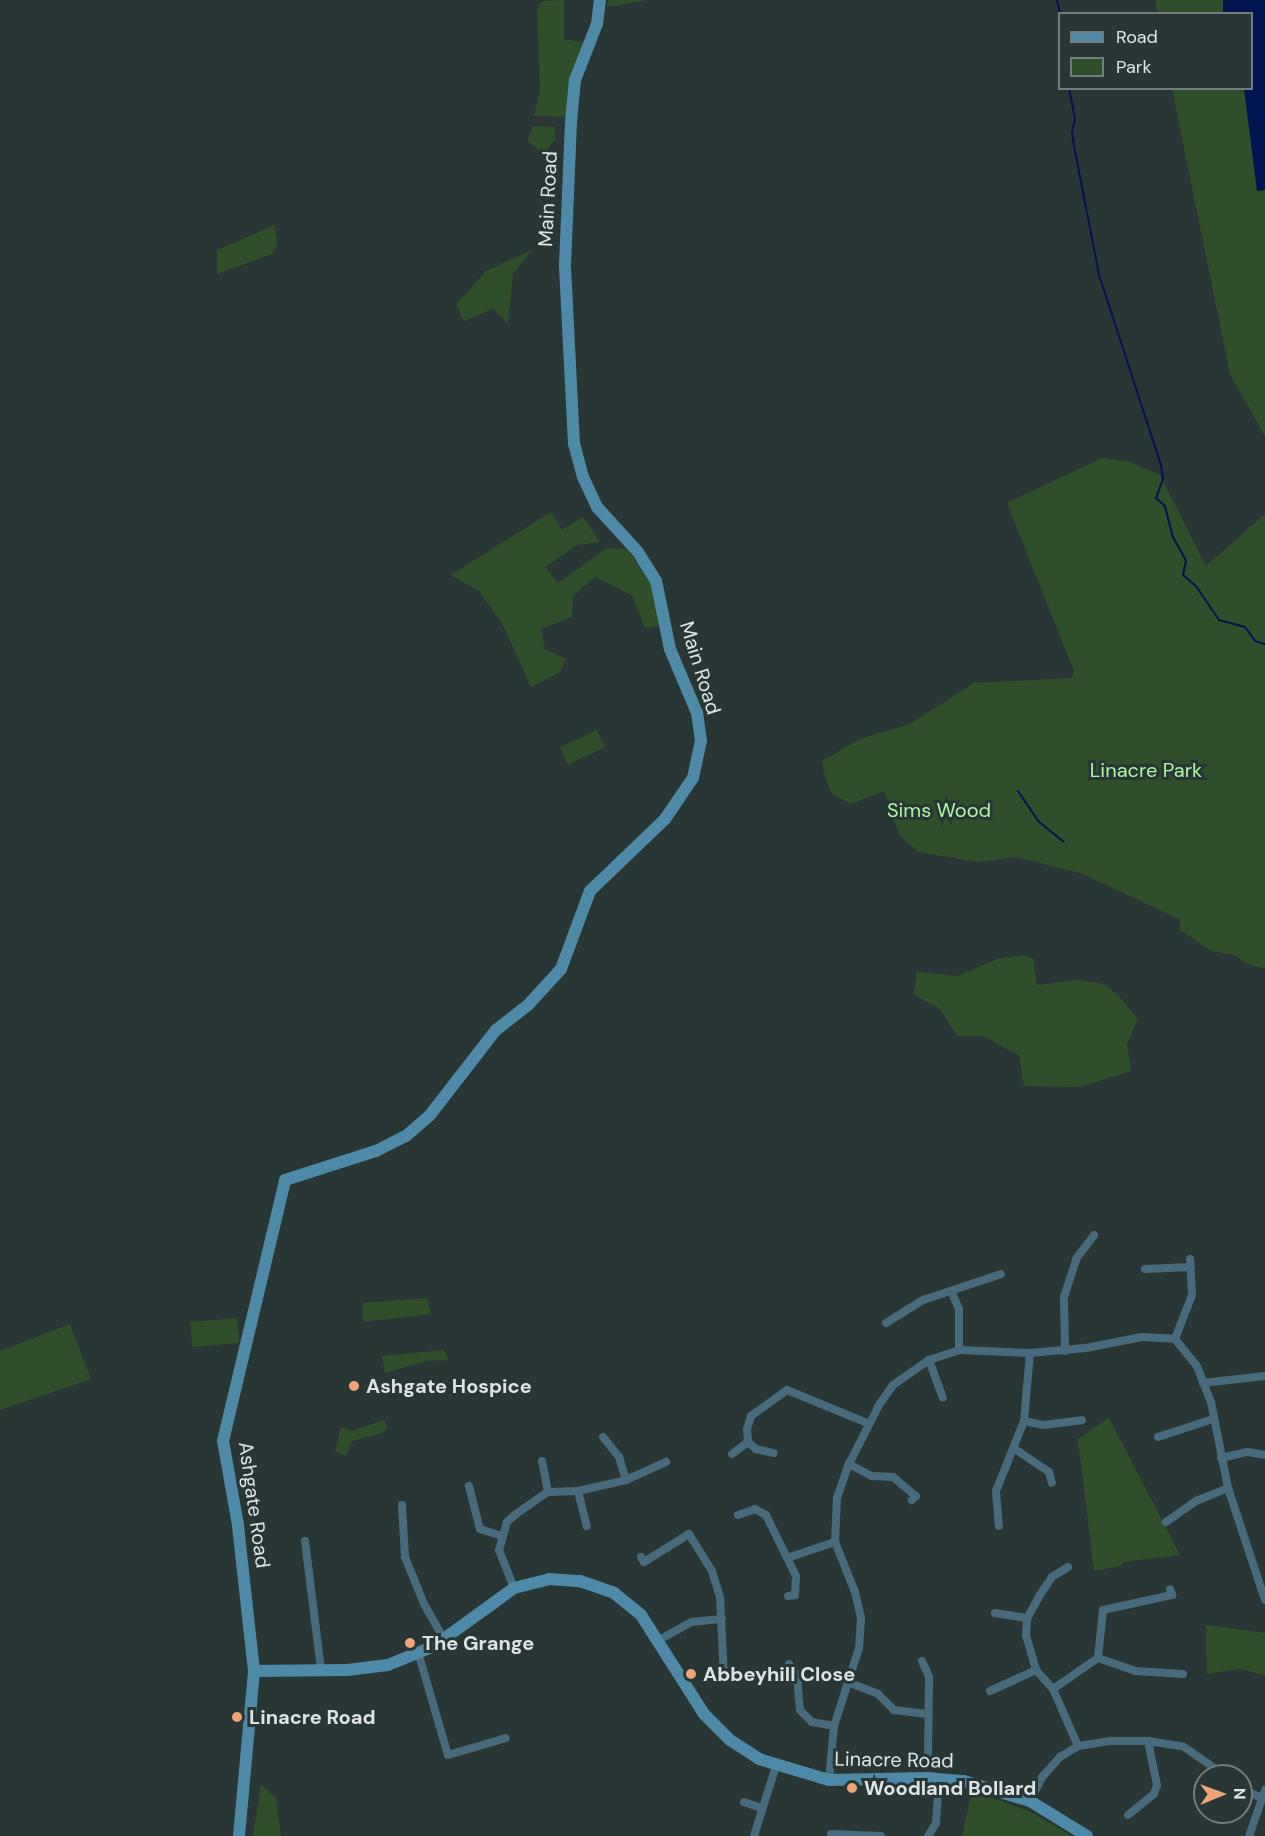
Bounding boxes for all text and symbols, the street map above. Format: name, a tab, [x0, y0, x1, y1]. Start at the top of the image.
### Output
legend	[1058, 12, 1253, 90]
text: Road	[1116, 25, 1158, 49]
text: Park	[1116, 55, 1152, 79]
street label: Main Road	[534, 151, 562, 247]
street label: Main Road	[675, 619, 725, 717]
park label: Linacre Park	[1090, 758, 1202, 782]
park label: Sims Wood	[887, 798, 991, 822]
place label: Ashgate Hospice	[366, 1374, 532, 1398]
marker: Ashgate Hospice	[347, 1379, 361, 1393]
street label: Ashgate Road	[233, 1440, 275, 1570]
place label: The Grange	[422, 1631, 534, 1655]
marker: The Grange	[403, 1636, 417, 1650]
place label: Abbeyhill Close	[703, 1662, 855, 1686]
marker: Abbeyhill Close	[684, 1667, 698, 1681]
place label: Linacre Road	[249, 1705, 376, 1729]
marker: Linacre Road	[230, 1710, 244, 1724]
street label: Linacre Road	[834, 1747, 954, 1773]
north arrow	[1193, 1764, 1253, 1824]
place label: Woodland Bollard	[864, 1776, 1036, 1800]
marker: Woodland Bollard	[845, 1781, 859, 1795]
text: N	[1229, 1788, 1250, 1800]

